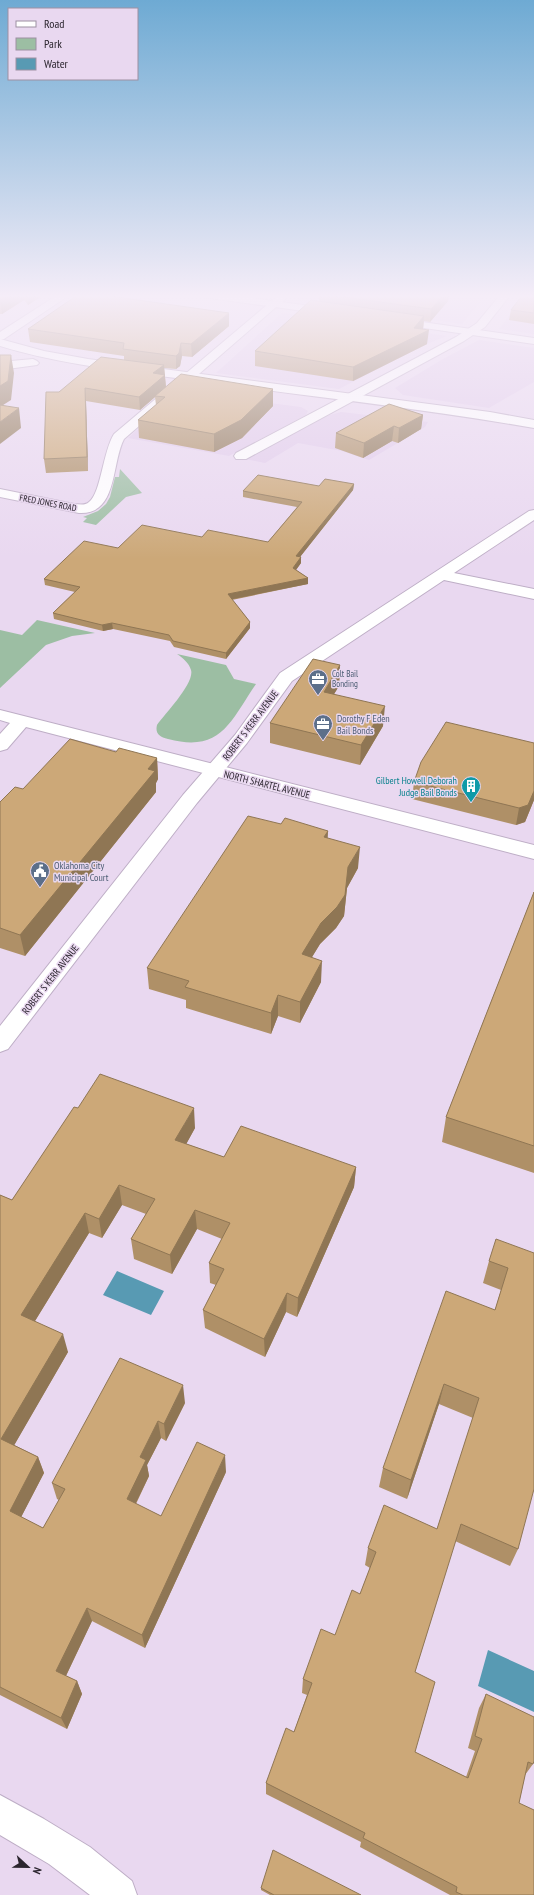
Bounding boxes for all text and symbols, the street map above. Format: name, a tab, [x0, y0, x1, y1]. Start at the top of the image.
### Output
legend	[8, 8, 138, 80]
text: Road	[44, 16, 64, 31]
text: Park	[44, 36, 62, 51]
text: Water	[44, 56, 69, 71]
street label: FRED JONES ROAD	[19, 492, 78, 513]
office icon: Colt Bail Bonding	[307, 668, 329, 696]
place label: Colt Bail Bonding	[332, 668, 359, 689]
street label: ROBERT S KERR AVENUE	[220, 688, 281, 763]
place label: Dorothy F Eden Bail Bonds	[337, 712, 390, 737]
office icon: Dorothy F Eden Bail Bonds	[312, 713, 334, 741]
street label: NORTH SHARTEL AVENUE	[222, 767, 311, 801]
place label: Gilbert Howell Deborah Judge Bail Bonds	[376, 774, 458, 799]
building icon: Gilbert Howell Deborah Judge Bail Bonds	[460, 775, 482, 803]
place label: Oklahoma City Municipal Court	[54, 859, 109, 884]
public building icon: Oklahoma City Municipal Court	[29, 860, 51, 888]
street label: ROBERT S KERR AVENUE	[19, 942, 82, 1017]
north arrow	[8, 1847, 48, 1887]
text: N	[30, 1865, 45, 1876]

